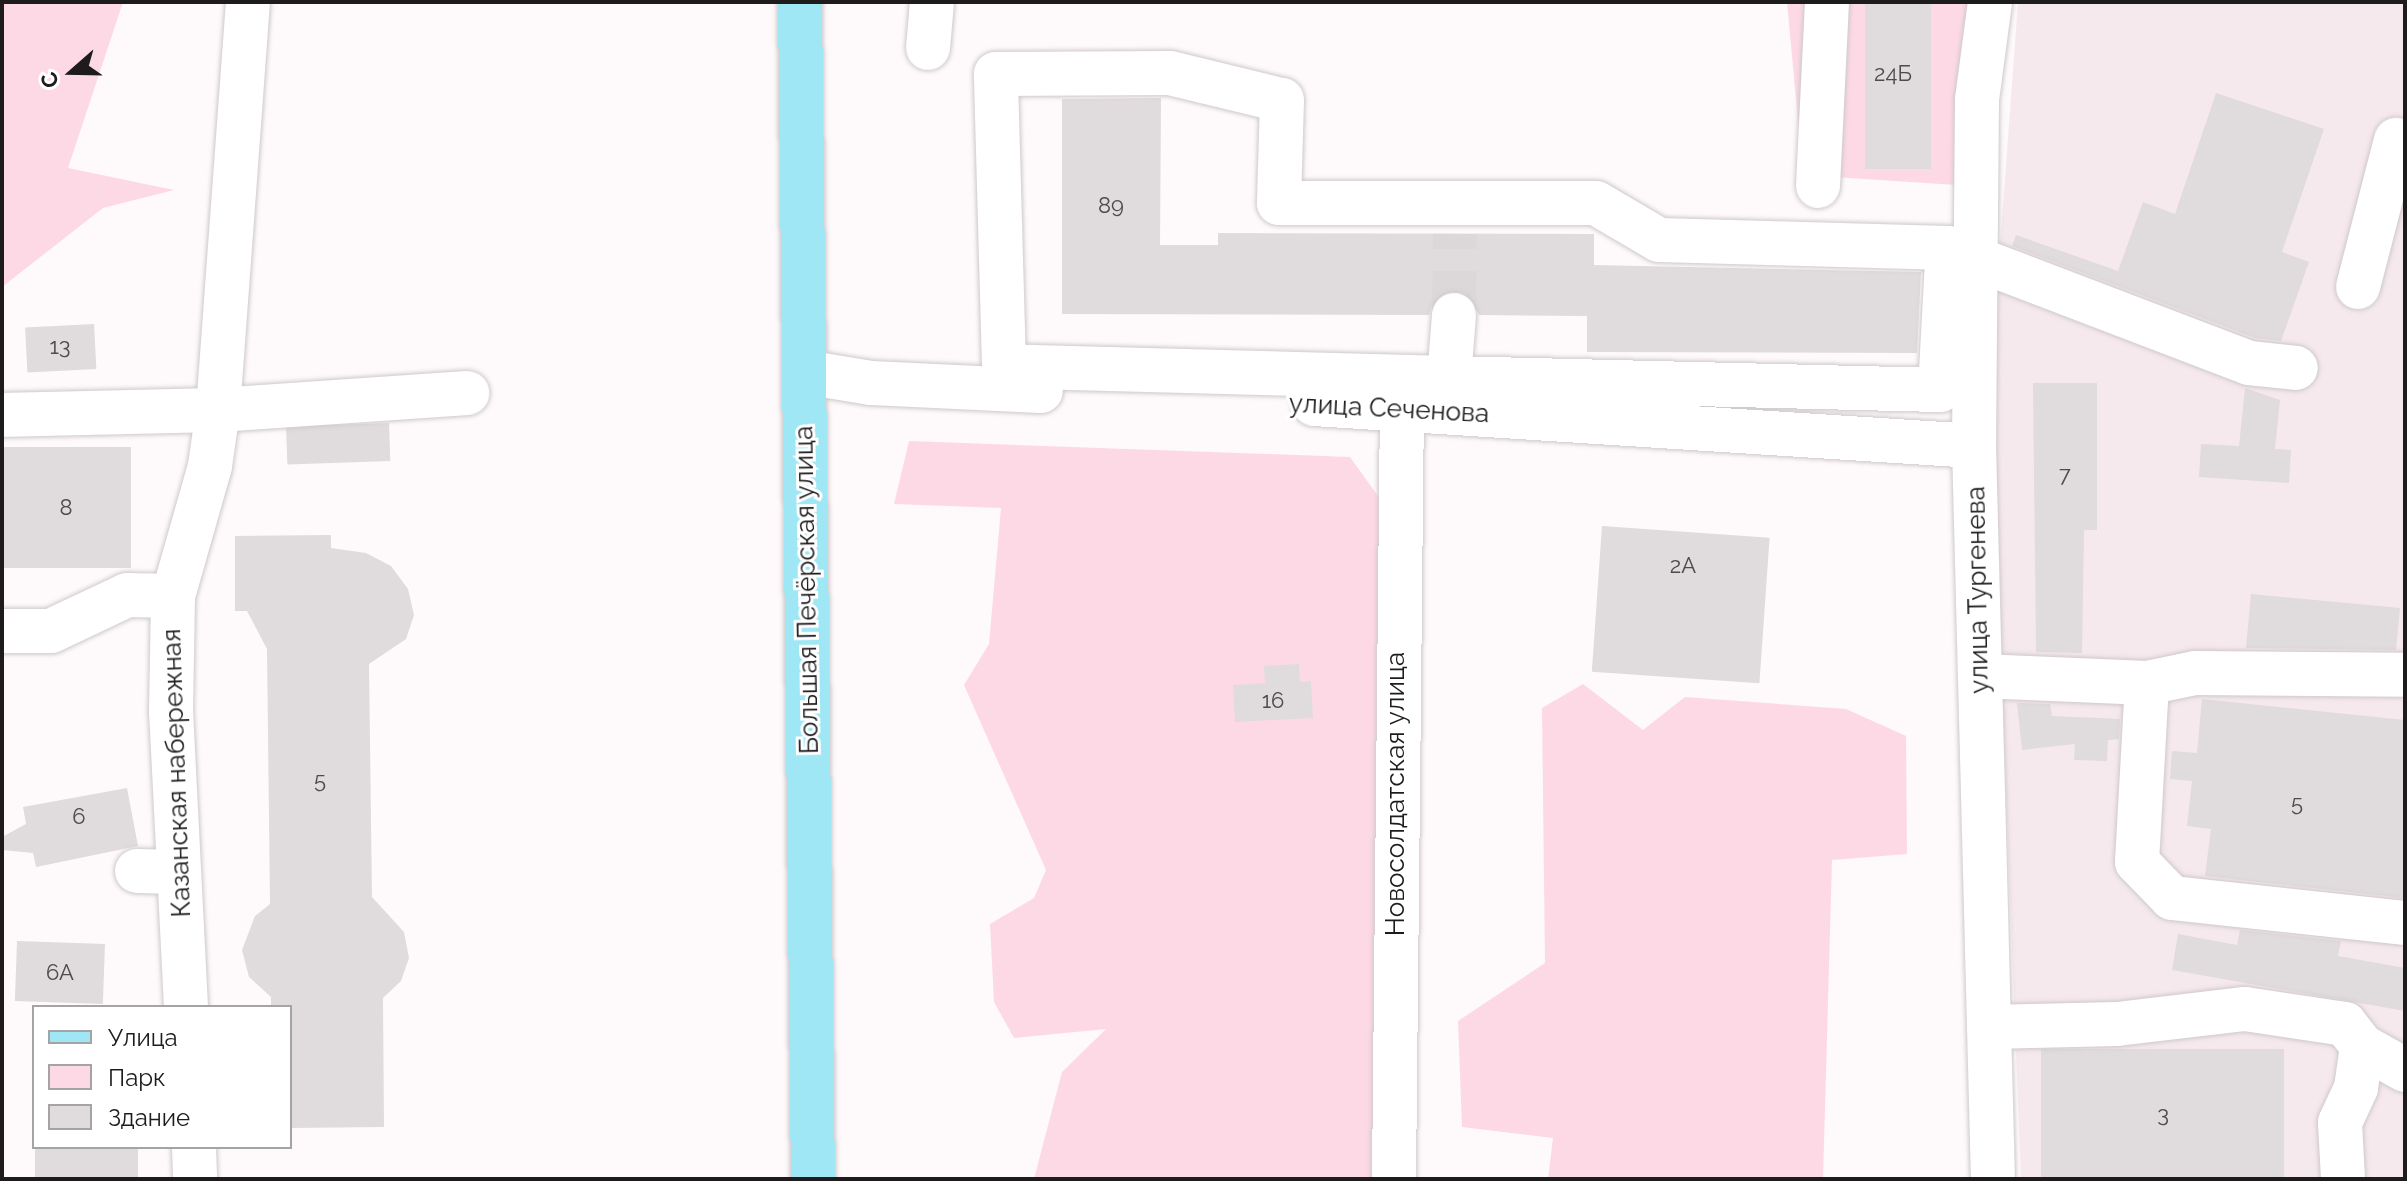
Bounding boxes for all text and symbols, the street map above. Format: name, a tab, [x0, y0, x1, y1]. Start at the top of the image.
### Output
north arrow	[32, 32, 112, 112]
house number: 24Б	[1874, 61, 1912, 87]
text: С	[35, 69, 64, 92]
house number: 89	[1098, 193, 1124, 219]
house number: 13	[49, 334, 71, 360]
street label: улица Сеченова	[1288, 388, 1490, 430]
street label: Большая Печёрская улица	[789, 425, 825, 755]
house number: 7	[2059, 462, 2071, 488]
street label: улица Тургенева	[1961, 486, 1995, 694]
house number: 8	[59, 495, 73, 521]
house number: 2А	[1670, 553, 1696, 579]
street label: Казанская набережная	[156, 628, 198, 918]
street label: Новосолдатская улица	[1380, 651, 1412, 937]
house number: 16	[1262, 688, 1284, 714]
house number: 5	[314, 768, 326, 794]
house number: 5	[2291, 791, 2303, 817]
house number: 6	[72, 804, 86, 830]
house number: 6А	[46, 960, 74, 986]
legend	[32, 1005, 292, 1149]
text: Улица	[108, 1023, 178, 1052]
text: Парк	[108, 1063, 166, 1092]
house number: 3	[2157, 1102, 2169, 1128]
text: Здание	[108, 1103, 190, 1132]

